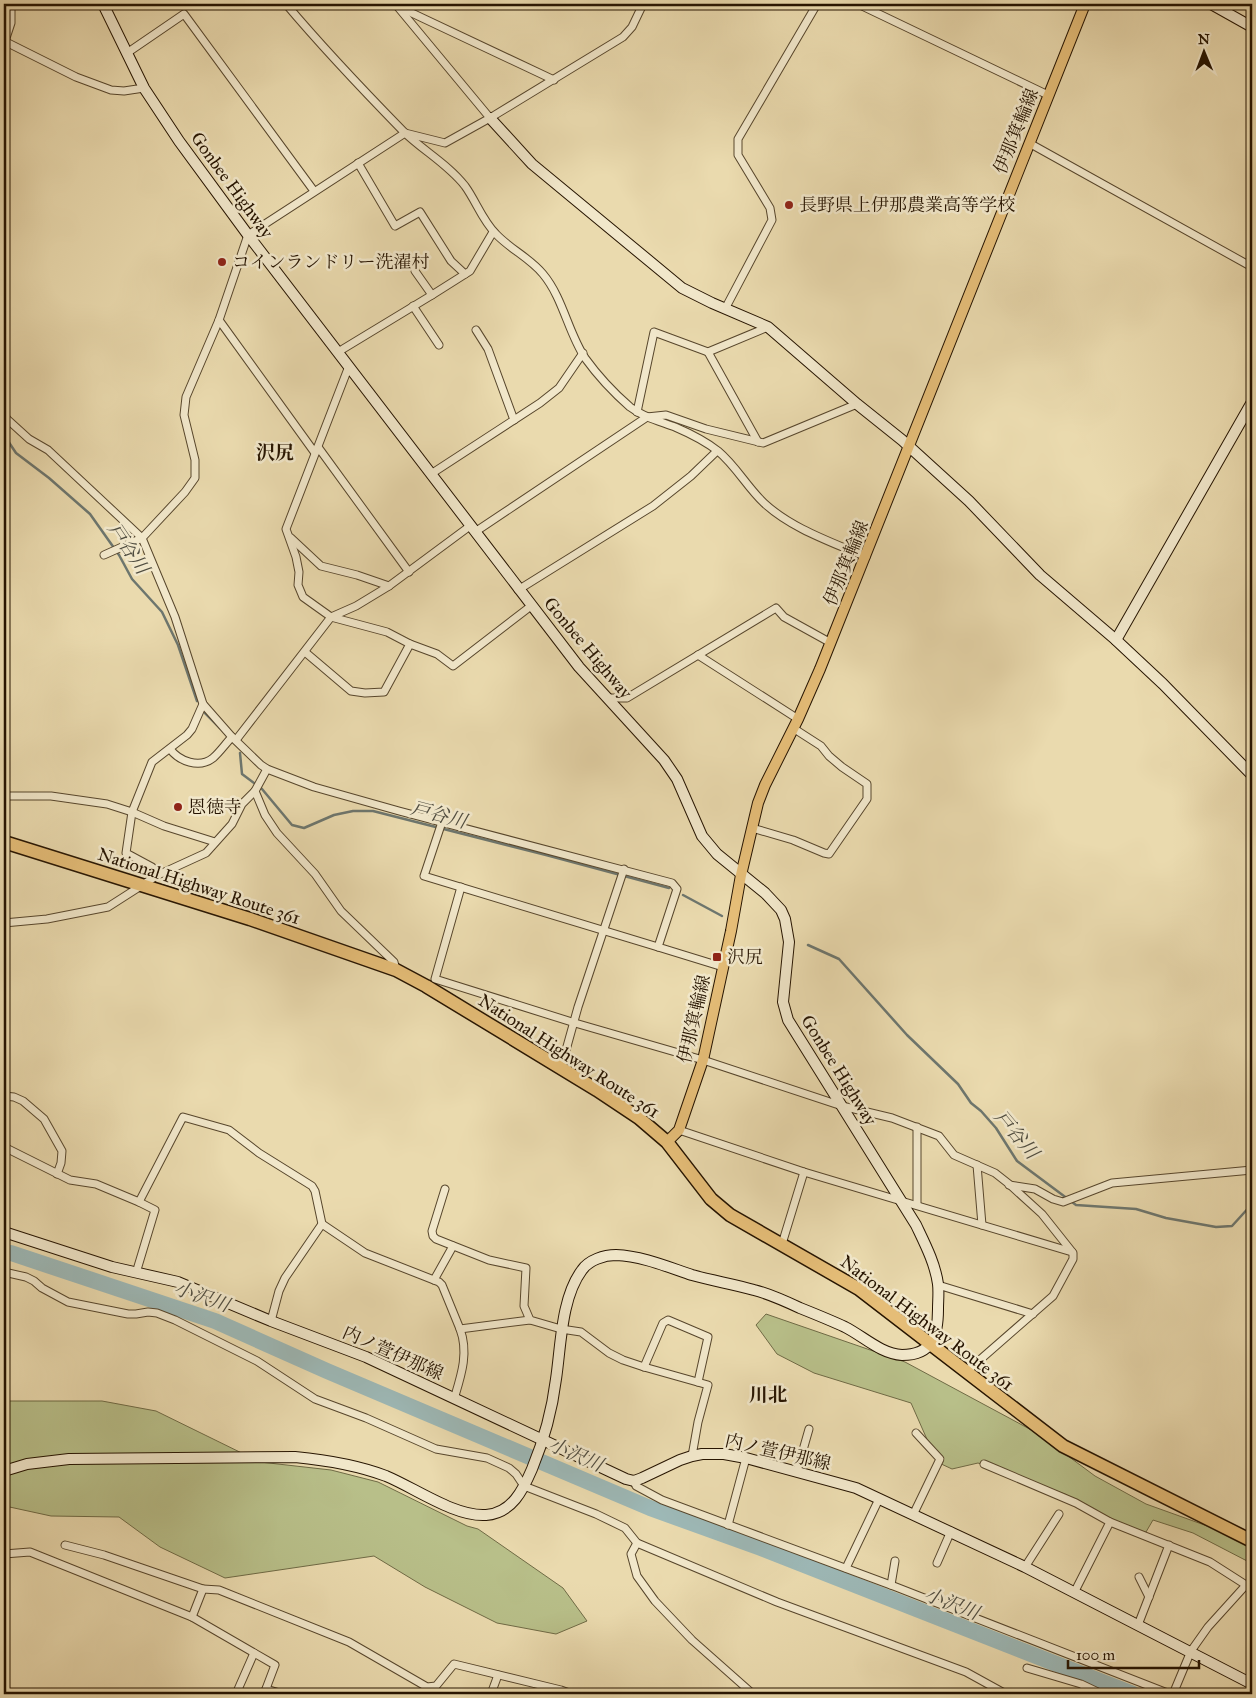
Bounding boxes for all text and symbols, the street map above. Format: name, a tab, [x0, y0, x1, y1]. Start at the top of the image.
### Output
north arrow	[1178, 28, 1228, 78]
text: N	[1198, 31, 1210, 48]
street label: 伊那箕輪線	[989, 85, 1043, 177]
street label: Gonbee Highway	[185, 128, 278, 243]
place label: 長野県上伊那農業高等学校	[799, 194, 1015, 216]
marker: 長野県上伊那農業高等学校	[783, 199, 795, 211]
place label: コインランドリー洗濯村	[232, 251, 429, 273]
marker: コインランドリー洗濯村	[216, 256, 228, 268]
district label: 沢尻	[256, 441, 294, 464]
street label: 伊那箕輪線	[819, 517, 873, 609]
water label: 戸谷川	[103, 518, 155, 580]
street label: Gonbee Highway	[538, 593, 637, 704]
place label: 恩徳寺	[188, 796, 242, 818]
water label: 戸谷川	[408, 796, 471, 833]
marker: 恩徳寺	[172, 801, 184, 813]
street label: National Highway Route 361	[95, 843, 303, 930]
place label: 沢尻	[727, 946, 763, 968]
marker: 沢尻	[711, 951, 723, 963]
street label: 伊那箕輪線	[673, 973, 715, 1065]
street label: National Highway Route 361	[474, 989, 664, 1124]
street label: Gonbee Highway	[795, 1011, 882, 1130]
water label: 戸谷川	[989, 1105, 1045, 1165]
street label: National Highway Route 361	[835, 1251, 1018, 1396]
water label: 小沢川	[171, 1276, 234, 1317]
street label: 内ノ萱伊那線	[339, 1321, 447, 1385]
district label: 川北	[749, 1383, 787, 1406]
street label: 内ノ萱伊那線	[723, 1429, 833, 1475]
water label: 小沢川	[545, 1433, 608, 1477]
water label: 小沢川	[921, 1583, 984, 1625]
scale bar	[1068, 1638, 1200, 1670]
text: 100 m	[1076, 1646, 1116, 1664]

